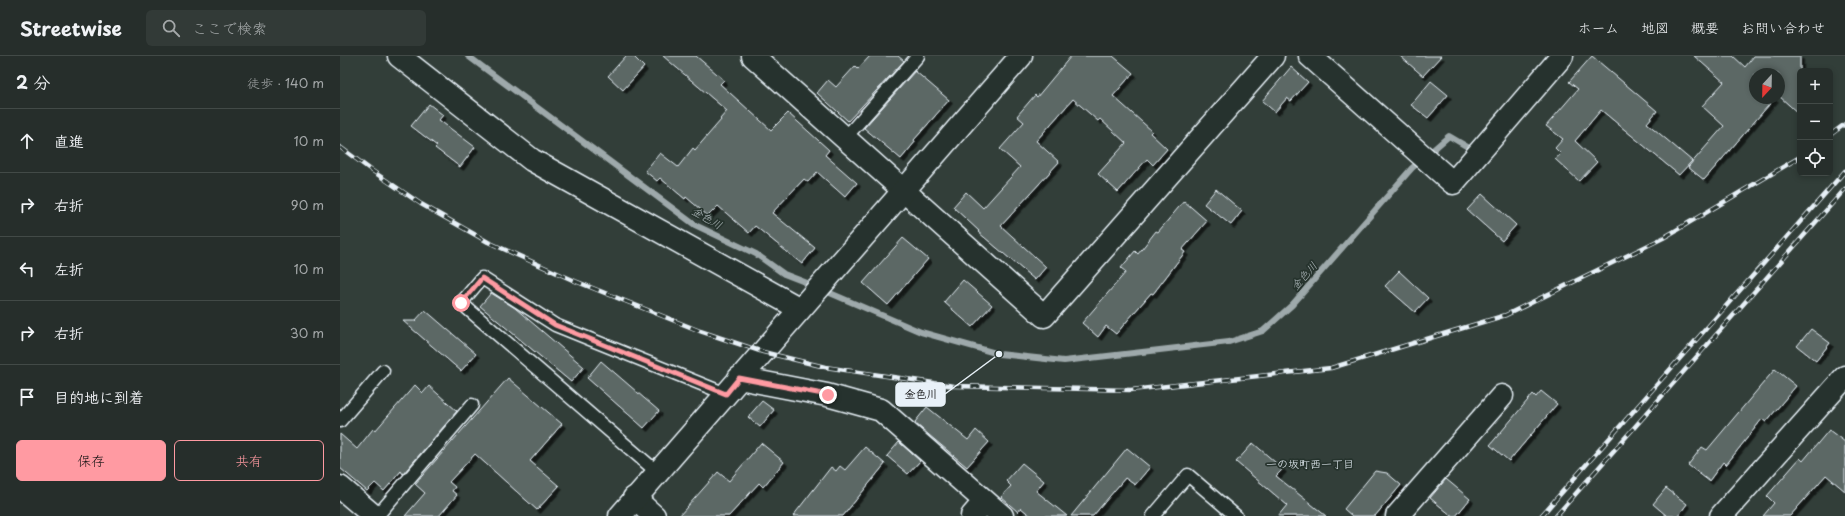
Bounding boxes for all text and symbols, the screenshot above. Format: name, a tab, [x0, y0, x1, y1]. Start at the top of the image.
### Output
search box	[146, 10, 426, 46]
text: Streetwise	[20, 14, 122, 42]
text: ここで検索	[192, 16, 267, 39]
icon: search	[160, 17, 182, 39]
text: ホーム	[1578, 17, 1619, 38]
text: 地図	[1641, 17, 1669, 38]
text: 概要	[1691, 17, 1719, 38]
text: お問い合わせ	[1741, 17, 1825, 38]
north arrow	[1749, 68, 1785, 104]
map controls	[1797, 68, 1833, 176]
button: +	[1797, 68, 1833, 104]
text: 2 分	[16, 69, 50, 95]
text: 徒歩 · 140 m	[247, 73, 324, 92]
button: −	[1797, 104, 1833, 140]
text: 直進	[54, 129, 84, 152]
icon: ahead	[16, 130, 38, 152]
text: 10 m	[294, 131, 324, 150]
button: locate	[1797, 140, 1833, 176]
text: 右折	[54, 193, 84, 216]
icon: right	[16, 194, 38, 216]
text: 90 m	[291, 195, 324, 214]
water label: 金色川	[689, 202, 726, 233]
text: 左折	[54, 257, 84, 280]
icon: left	[16, 258, 38, 280]
water label: 金色川	[1286, 258, 1321, 294]
text: 10 m	[294, 259, 324, 278]
route start	[452, 294, 470, 312]
text: 右折	[54, 321, 84, 344]
icon: right	[16, 322, 38, 344]
text: 30 m	[290, 323, 324, 342]
callout: 金色川	[896, 383, 945, 406]
text: 目的地に到着	[54, 385, 144, 408]
text: 金色川	[905, 385, 938, 402]
icon: arrive	[16, 386, 38, 408]
route end	[819, 386, 837, 404]
button: 保存	[16, 440, 166, 481]
button: 共有	[174, 440, 324, 481]
district label: 一の坂町西一丁目	[1266, 455, 1354, 472]

